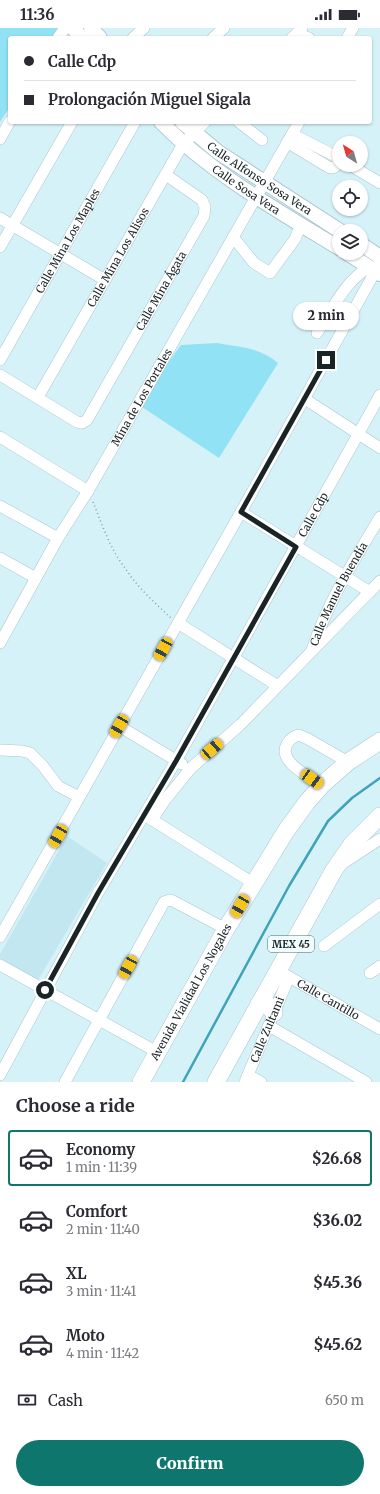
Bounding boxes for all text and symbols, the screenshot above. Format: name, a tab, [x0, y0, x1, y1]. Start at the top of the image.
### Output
text: 11:36	[20, 5, 54, 24]
text: Calle Cdp	[48, 52, 116, 71]
text: Prolongación Miguel Sigala	[48, 90, 251, 109]
north arrow	[332, 136, 368, 172]
map controls	[332, 136, 368, 260]
street label: Calle Alfonso Sosa Vera	[204, 139, 314, 218]
street label: Calle Sosa Vera	[209, 162, 283, 217]
button: locate	[332, 180, 368, 216]
street label: Calle Mina Los Maples	[32, 186, 103, 296]
street label: Calle Mina Los Alisos	[84, 205, 152, 309]
button: layers	[332, 224, 368, 260]
street label: Calle Mina Ágata	[133, 249, 189, 333]
callout: 2 min	[293, 302, 359, 330]
text: 2 min	[307, 307, 345, 324]
street label: Mina de Los Portales	[108, 346, 175, 448]
route end	[317, 351, 335, 369]
street label: Calle Cdp	[295, 490, 331, 539]
street label: Calle Manuel Buendía	[307, 540, 370, 648]
car	[152, 636, 174, 662]
car	[108, 713, 130, 739]
car	[199, 737, 225, 761]
car	[299, 767, 325, 791]
car	[47, 823, 69, 849]
car	[229, 893, 251, 919]
street label: Avenida Vialidad Los Nogales	[147, 921, 235, 1064]
road number: MEX 45	[268, 936, 314, 952]
car	[117, 954, 139, 980]
street label: Calle Cantillo	[294, 976, 362, 1023]
route start	[36, 981, 54, 999]
street label: Calle Zultami	[247, 994, 287, 1065]
text: Choose a ride	[16, 1094, 135, 1117]
icon: car	[18, 1140, 54, 1176]
text: Economy	[66, 1140, 135, 1159]
text: $26.68	[312, 1149, 362, 1168]
text: 1 min · 11:39	[66, 1159, 137, 1176]
icon: car	[18, 1202, 54, 1238]
text: Comfort	[66, 1202, 127, 1221]
text: $36.02	[313, 1211, 362, 1230]
text: 2 min · 11:40	[66, 1221, 140, 1238]
icon: car	[18, 1264, 54, 1300]
text: XL	[66, 1264, 87, 1283]
text: $45.36	[313, 1273, 362, 1292]
text: 3 min · 11:41	[66, 1283, 136, 1300]
icon: car	[18, 1326, 54, 1362]
text: Moto	[66, 1326, 105, 1345]
text: $45.62	[313, 1335, 362, 1354]
text: 4 min · 11:42	[66, 1345, 139, 1362]
icon: cash	[16, 1389, 38, 1411]
text: Cash	[48, 1391, 83, 1410]
text: 650 m	[325, 1392, 364, 1409]
button: Confirm	[16, 1440, 364, 1486]

